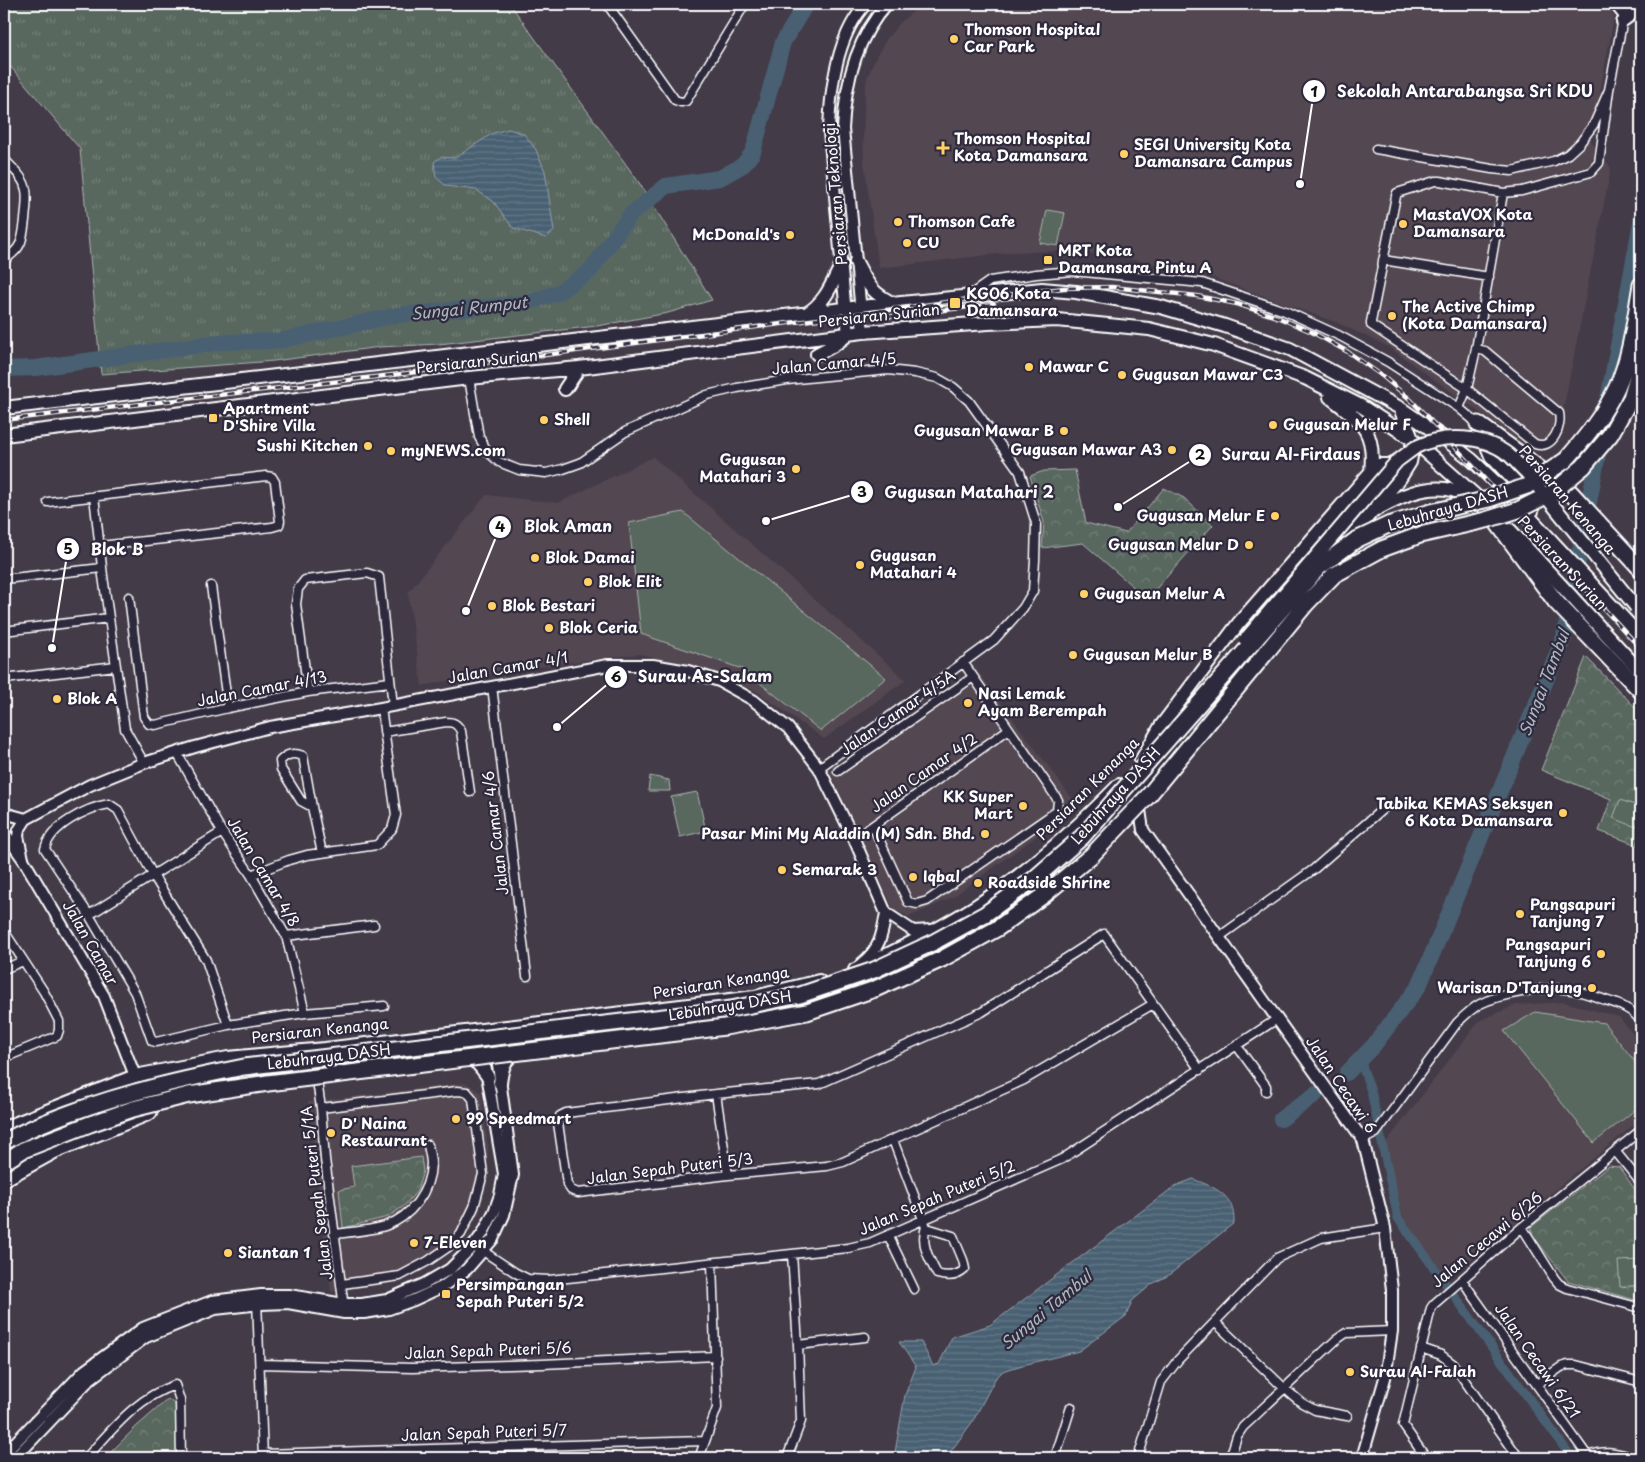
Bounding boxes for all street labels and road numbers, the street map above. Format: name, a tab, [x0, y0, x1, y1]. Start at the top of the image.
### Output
street label: Persiaran Teknologi	[817, 122, 852, 266]
street label: Persiaran Surian	[817, 297, 941, 332]
street label: Persiaran Surian	[415, 343, 539, 378]
street label: Jalan Camar 4/5	[771, 346, 897, 379]
street label: Persiaran Kenanga	[1514, 440, 1622, 559]
street label: Lebuhraya DASH	[1385, 479, 1511, 536]
street label: Persiaran Surian	[1513, 509, 1613, 615]
street label: Jalan Camar 4/1	[446, 645, 570, 688]
street label: Jalan Camar 4/5A	[835, 663, 960, 760]
street label: Jalan Camar 4/13	[195, 664, 329, 711]
street label: Jalan Camar 4/2	[865, 726, 981, 817]
street label: Persiaran Kenanga	[1030, 731, 1144, 845]
street label: Lebuhraya DASH	[1065, 741, 1165, 849]
street label: Jalan Camar 4/6	[475, 770, 514, 897]
street label: Jalan Camar 4/8	[222, 812, 306, 931]
street label: Jalan Camar	[58, 896, 125, 989]
street label: Persiaran Kenanga	[651, 959, 791, 1004]
street label: Lebuhraya DASH	[666, 983, 793, 1026]
street label: Persiaran Kenanga	[250, 1011, 390, 1048]
street label: Jalan Cecawi 6	[1301, 1031, 1383, 1137]
street label: Lebuhraya DASH	[266, 1037, 392, 1075]
street label: Jalan Sepah Puteri 5/1A	[293, 1105, 338, 1281]
street label: Jalan Sepah Puteri 5/3	[585, 1146, 754, 1189]
street label: Jalan Sepah Puteri 5/2	[855, 1153, 1018, 1240]
street label: Jalan Cecawi 6/26	[1425, 1185, 1547, 1292]
street label: Jalan Cecawi 6/21	[1490, 1298, 1587, 1422]
street label: Jalan Sepah Puteri 5/6	[404, 1335, 572, 1364]
street label: Jalan Sepah Puteri 5/7	[401, 1417, 568, 1446]

